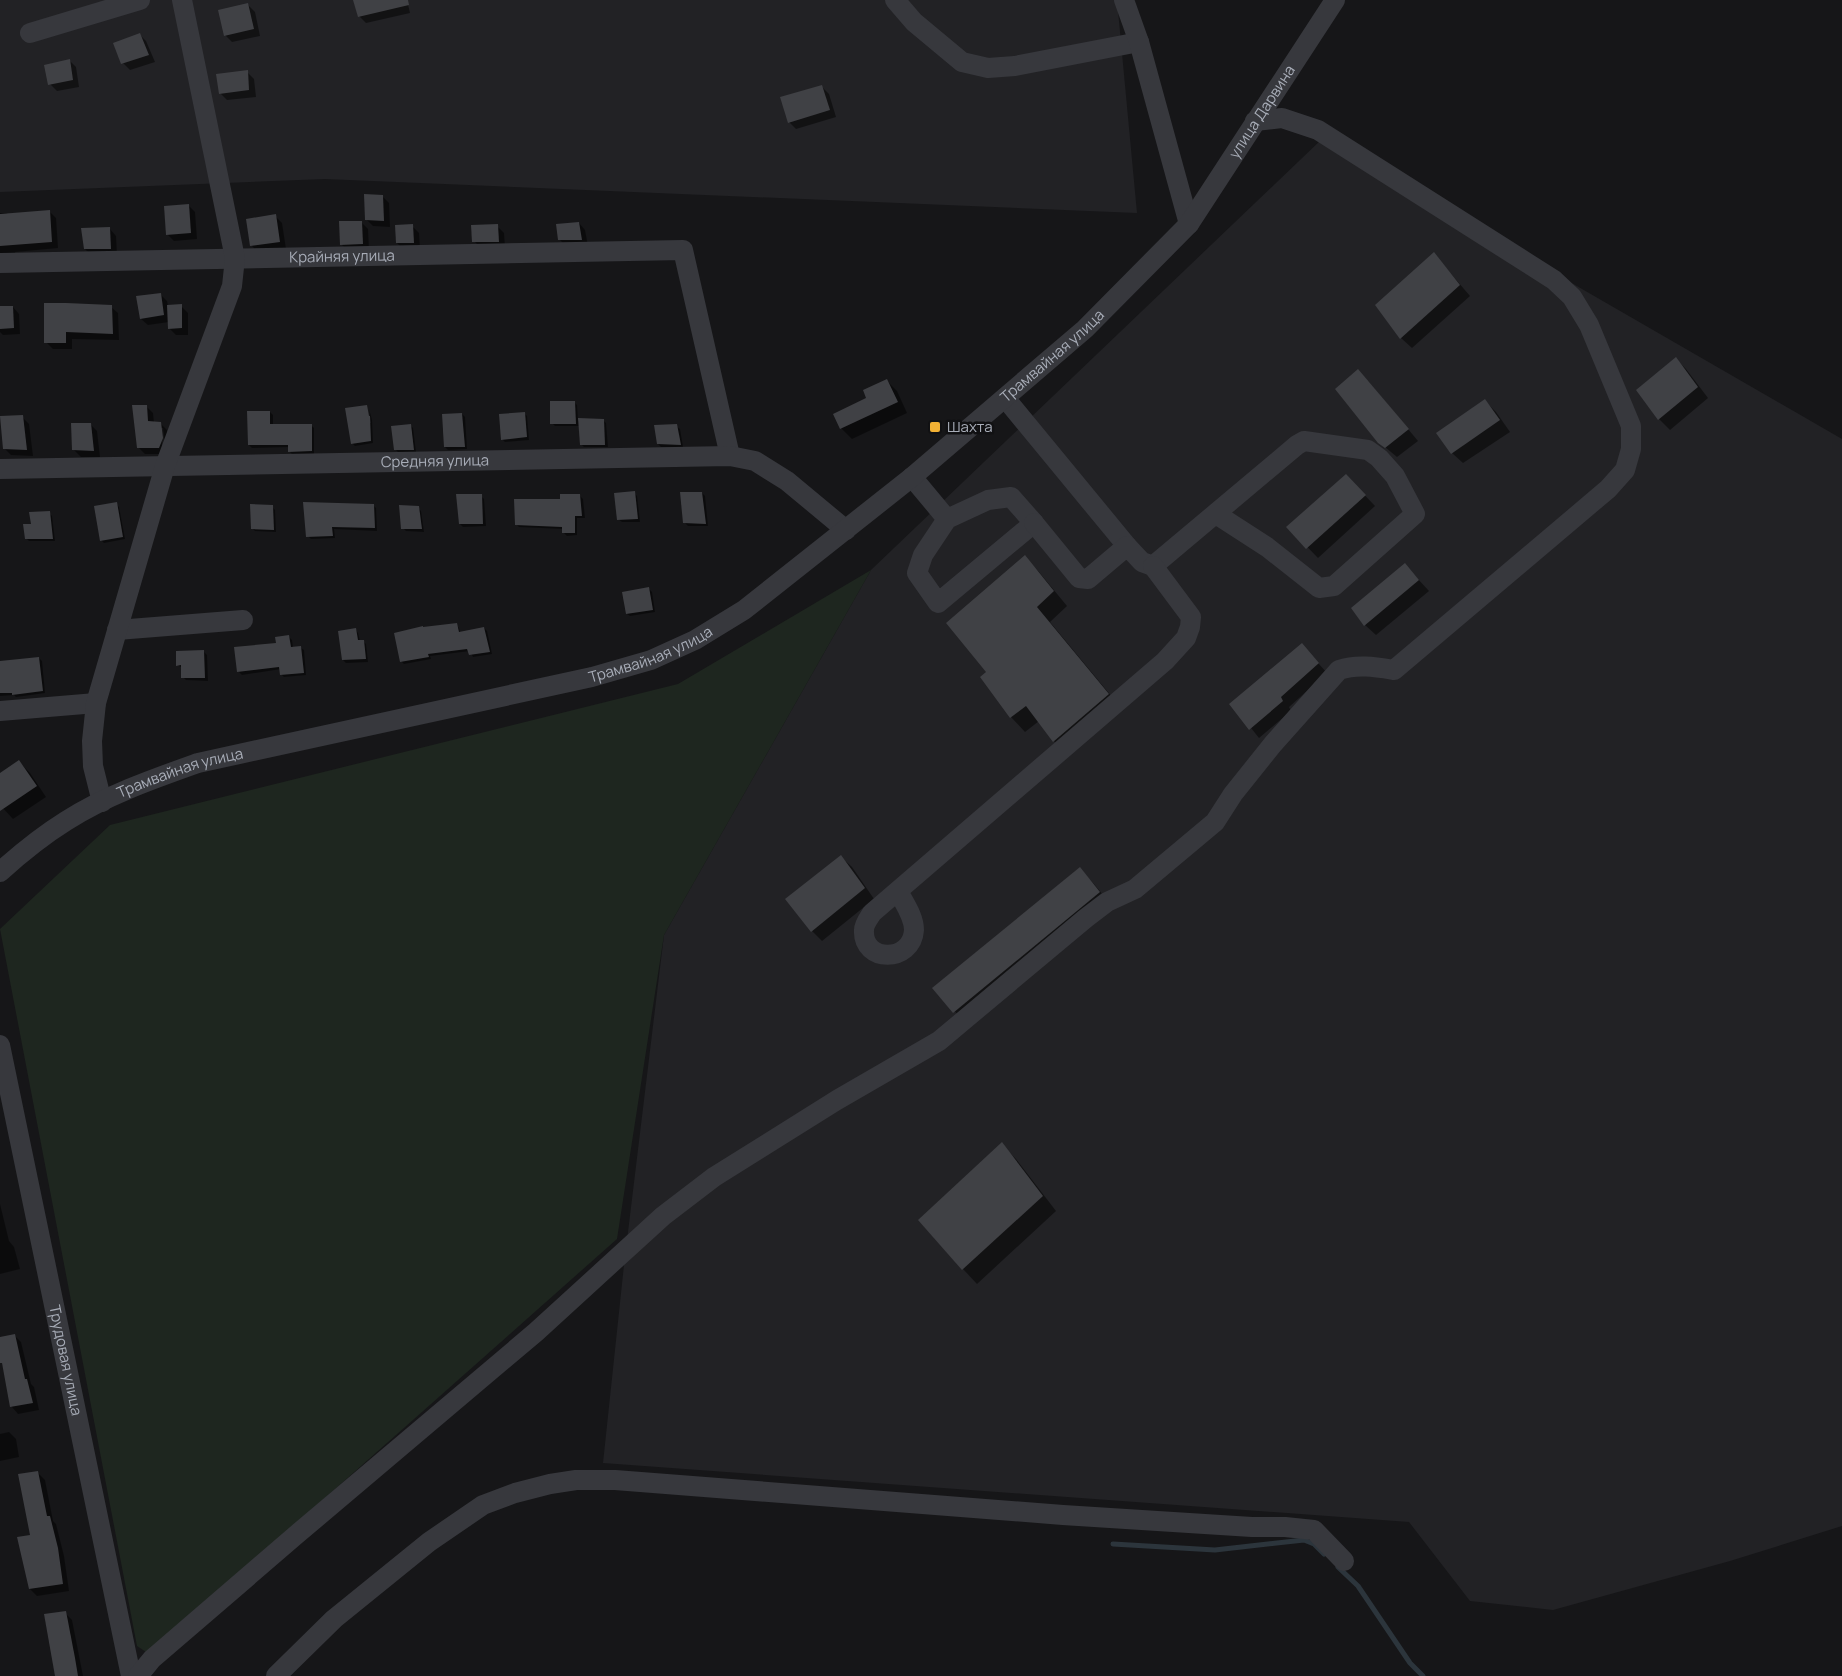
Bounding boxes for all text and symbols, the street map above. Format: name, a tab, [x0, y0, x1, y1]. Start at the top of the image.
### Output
street label: улица Дарвина	[1223, 61, 1300, 162]
street label: Крайняя улица	[289, 244, 395, 267]
street label: Трамвайная улица	[996, 305, 1109, 407]
place label: Шахта	[947, 416, 992, 437]
marker: Шахта	[928, 420, 942, 434]
street label: Средняя улица	[381, 449, 489, 472]
street label: Трамвайная улица	[586, 621, 716, 687]
street label: Трамвайная улица	[113, 742, 245, 803]
street label: Трудовая улица	[44, 1303, 88, 1417]

